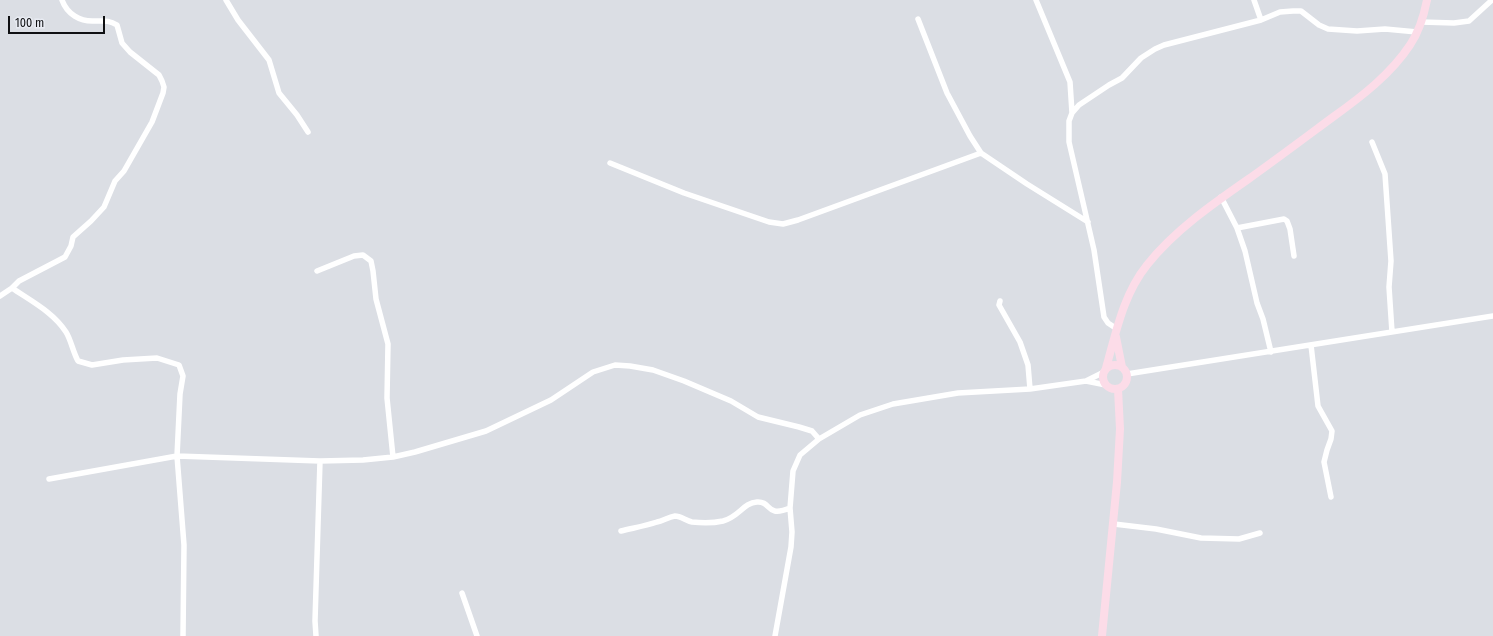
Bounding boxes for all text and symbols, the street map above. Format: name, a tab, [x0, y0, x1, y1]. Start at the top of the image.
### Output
scale bar	[10, 8, 107, 34]
text: 100 m	[15, 16, 44, 30]

